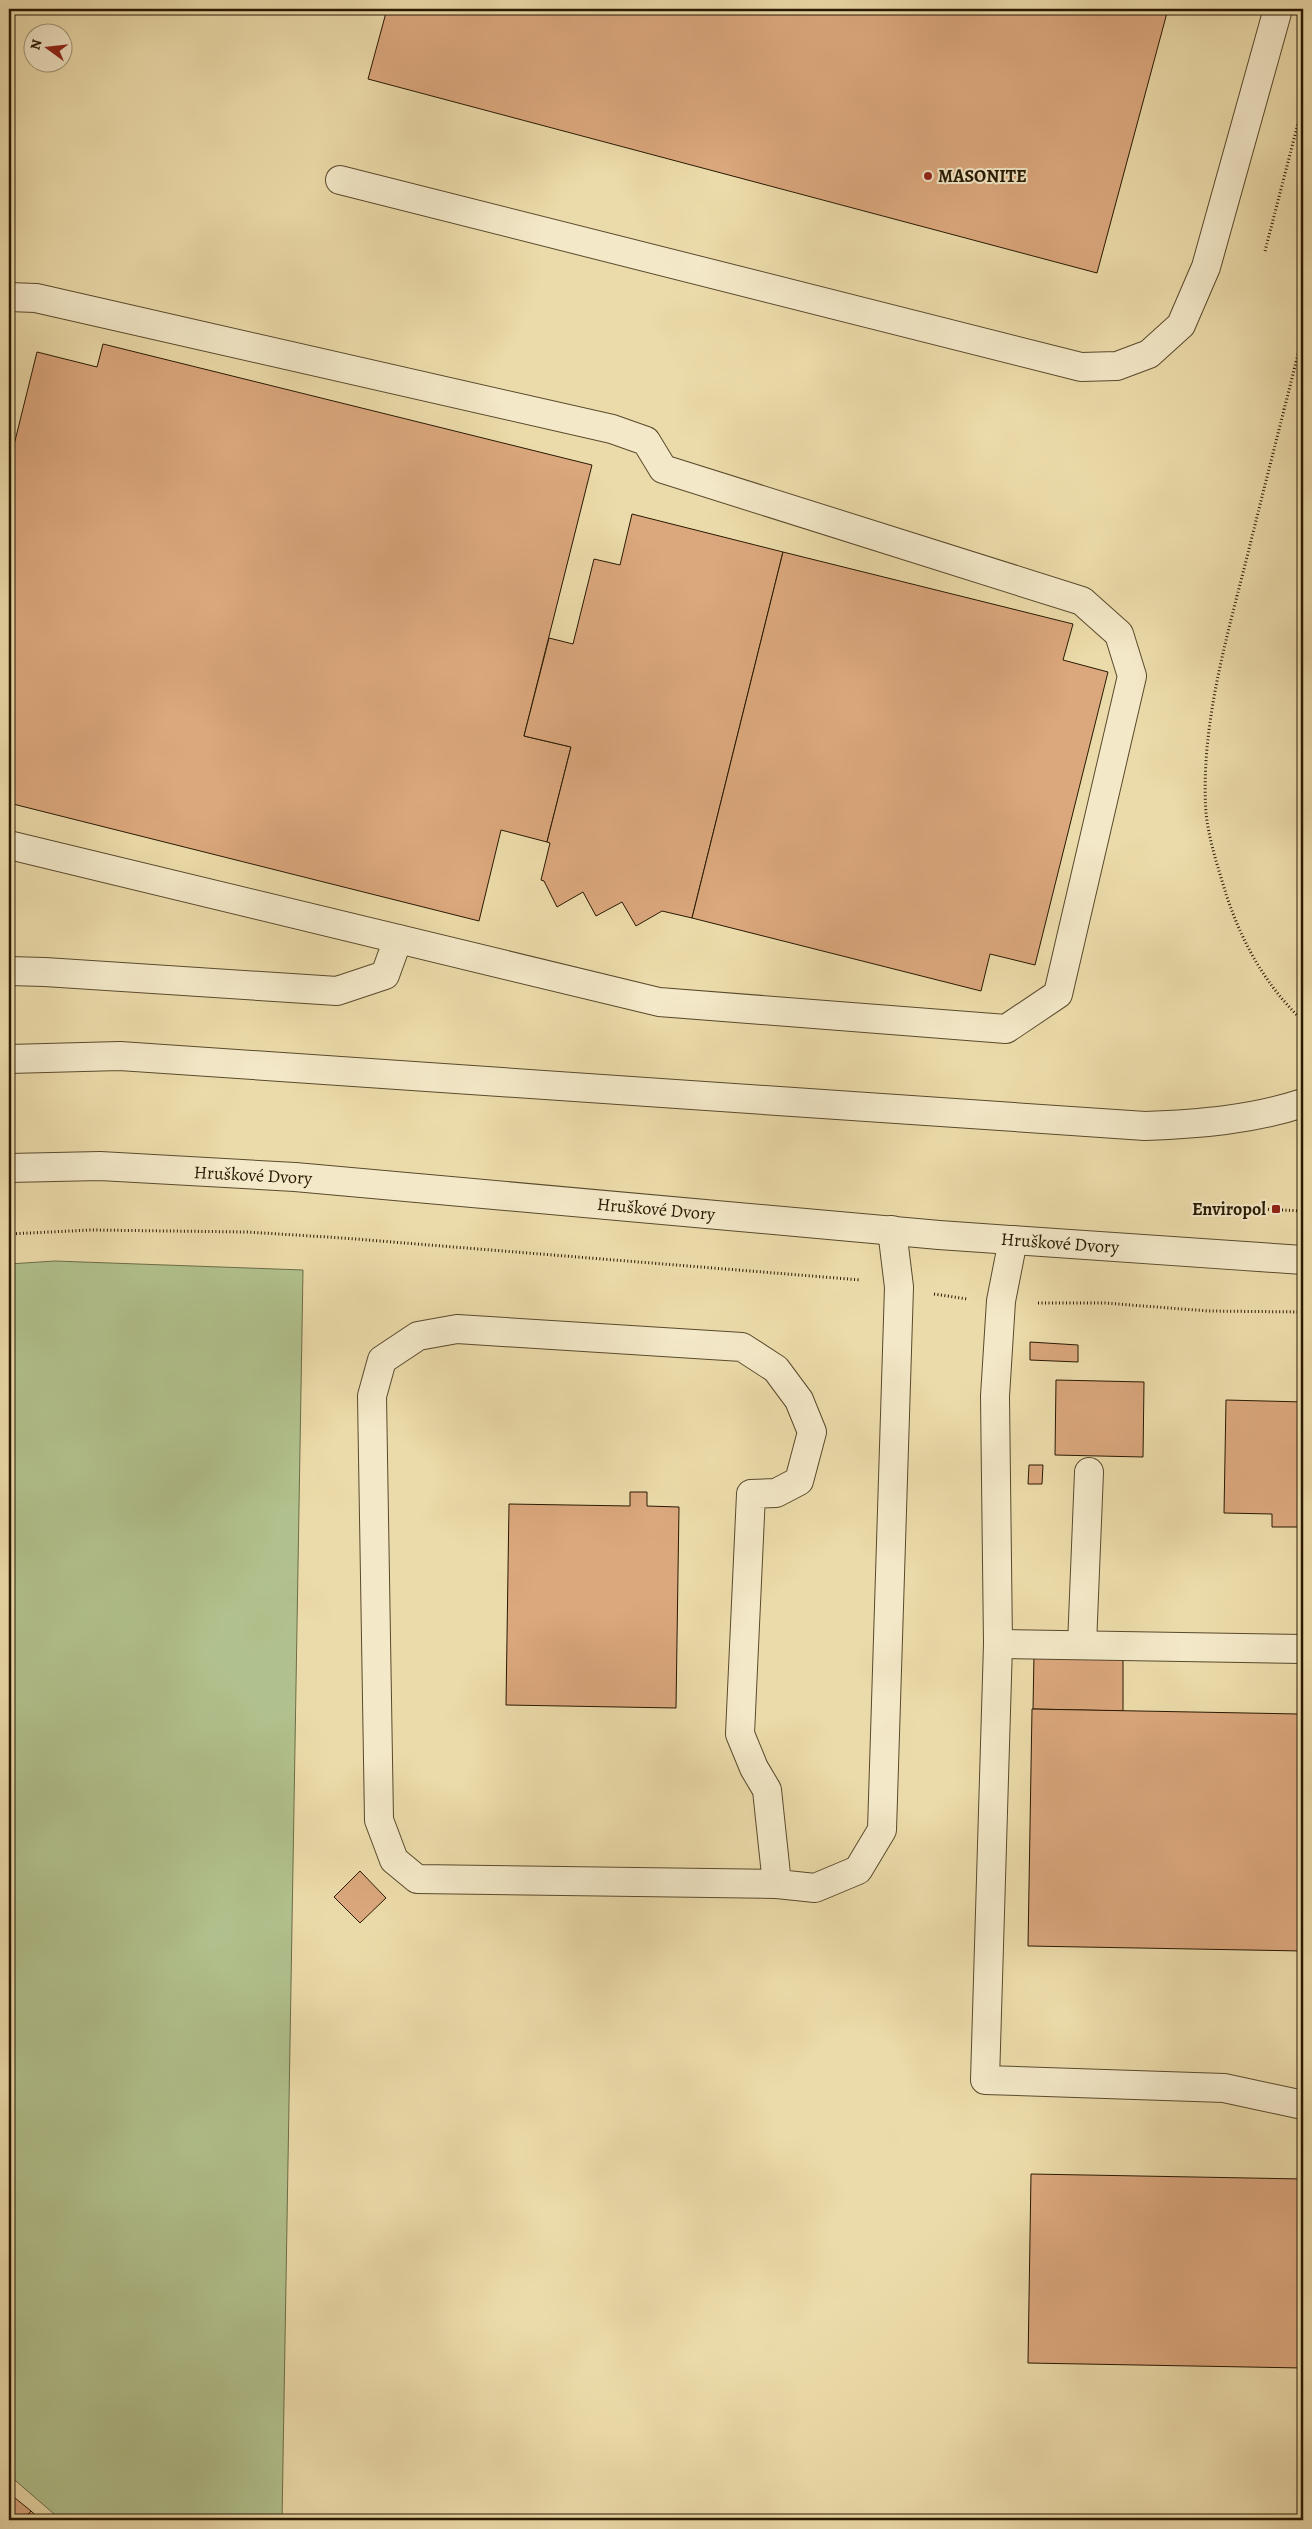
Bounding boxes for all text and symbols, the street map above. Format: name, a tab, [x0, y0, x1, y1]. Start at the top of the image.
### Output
north arrow	[22, 22, 72, 72]
text: N	[25, 37, 46, 52]
place label: MASONITE	[938, 164, 1027, 188]
marker: MASONITE	[922, 170, 934, 182]
street label: Hruškové Dvory	[193, 1160, 314, 1190]
street label: Hruškové Dvory	[596, 1192, 717, 1226]
place label: Enviropol	[1192, 1197, 1266, 1221]
marker: Enviropol	[1270, 1203, 1282, 1215]
street label: Hruškové Dvory	[1000, 1227, 1121, 1259]

